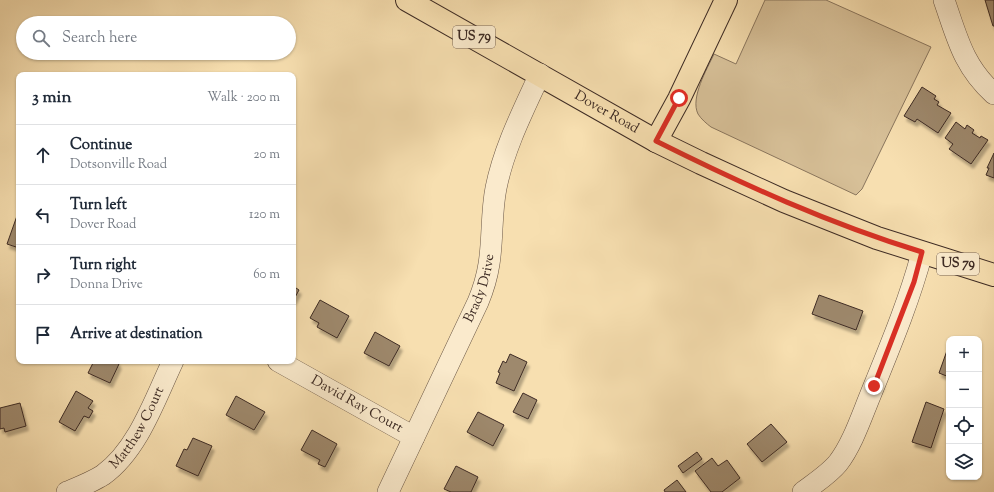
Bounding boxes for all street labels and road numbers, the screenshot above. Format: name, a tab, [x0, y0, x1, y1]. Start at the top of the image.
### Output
road number: US 79	[453, 26, 495, 48]
street label: Dover Road	[570, 87, 642, 139]
street label: Brady Drive	[459, 253, 500, 326]
road number: US 79	[937, 253, 979, 275]
street label: David Ray Court	[307, 371, 406, 439]
street label: Matthew Court	[106, 384, 170, 474]

